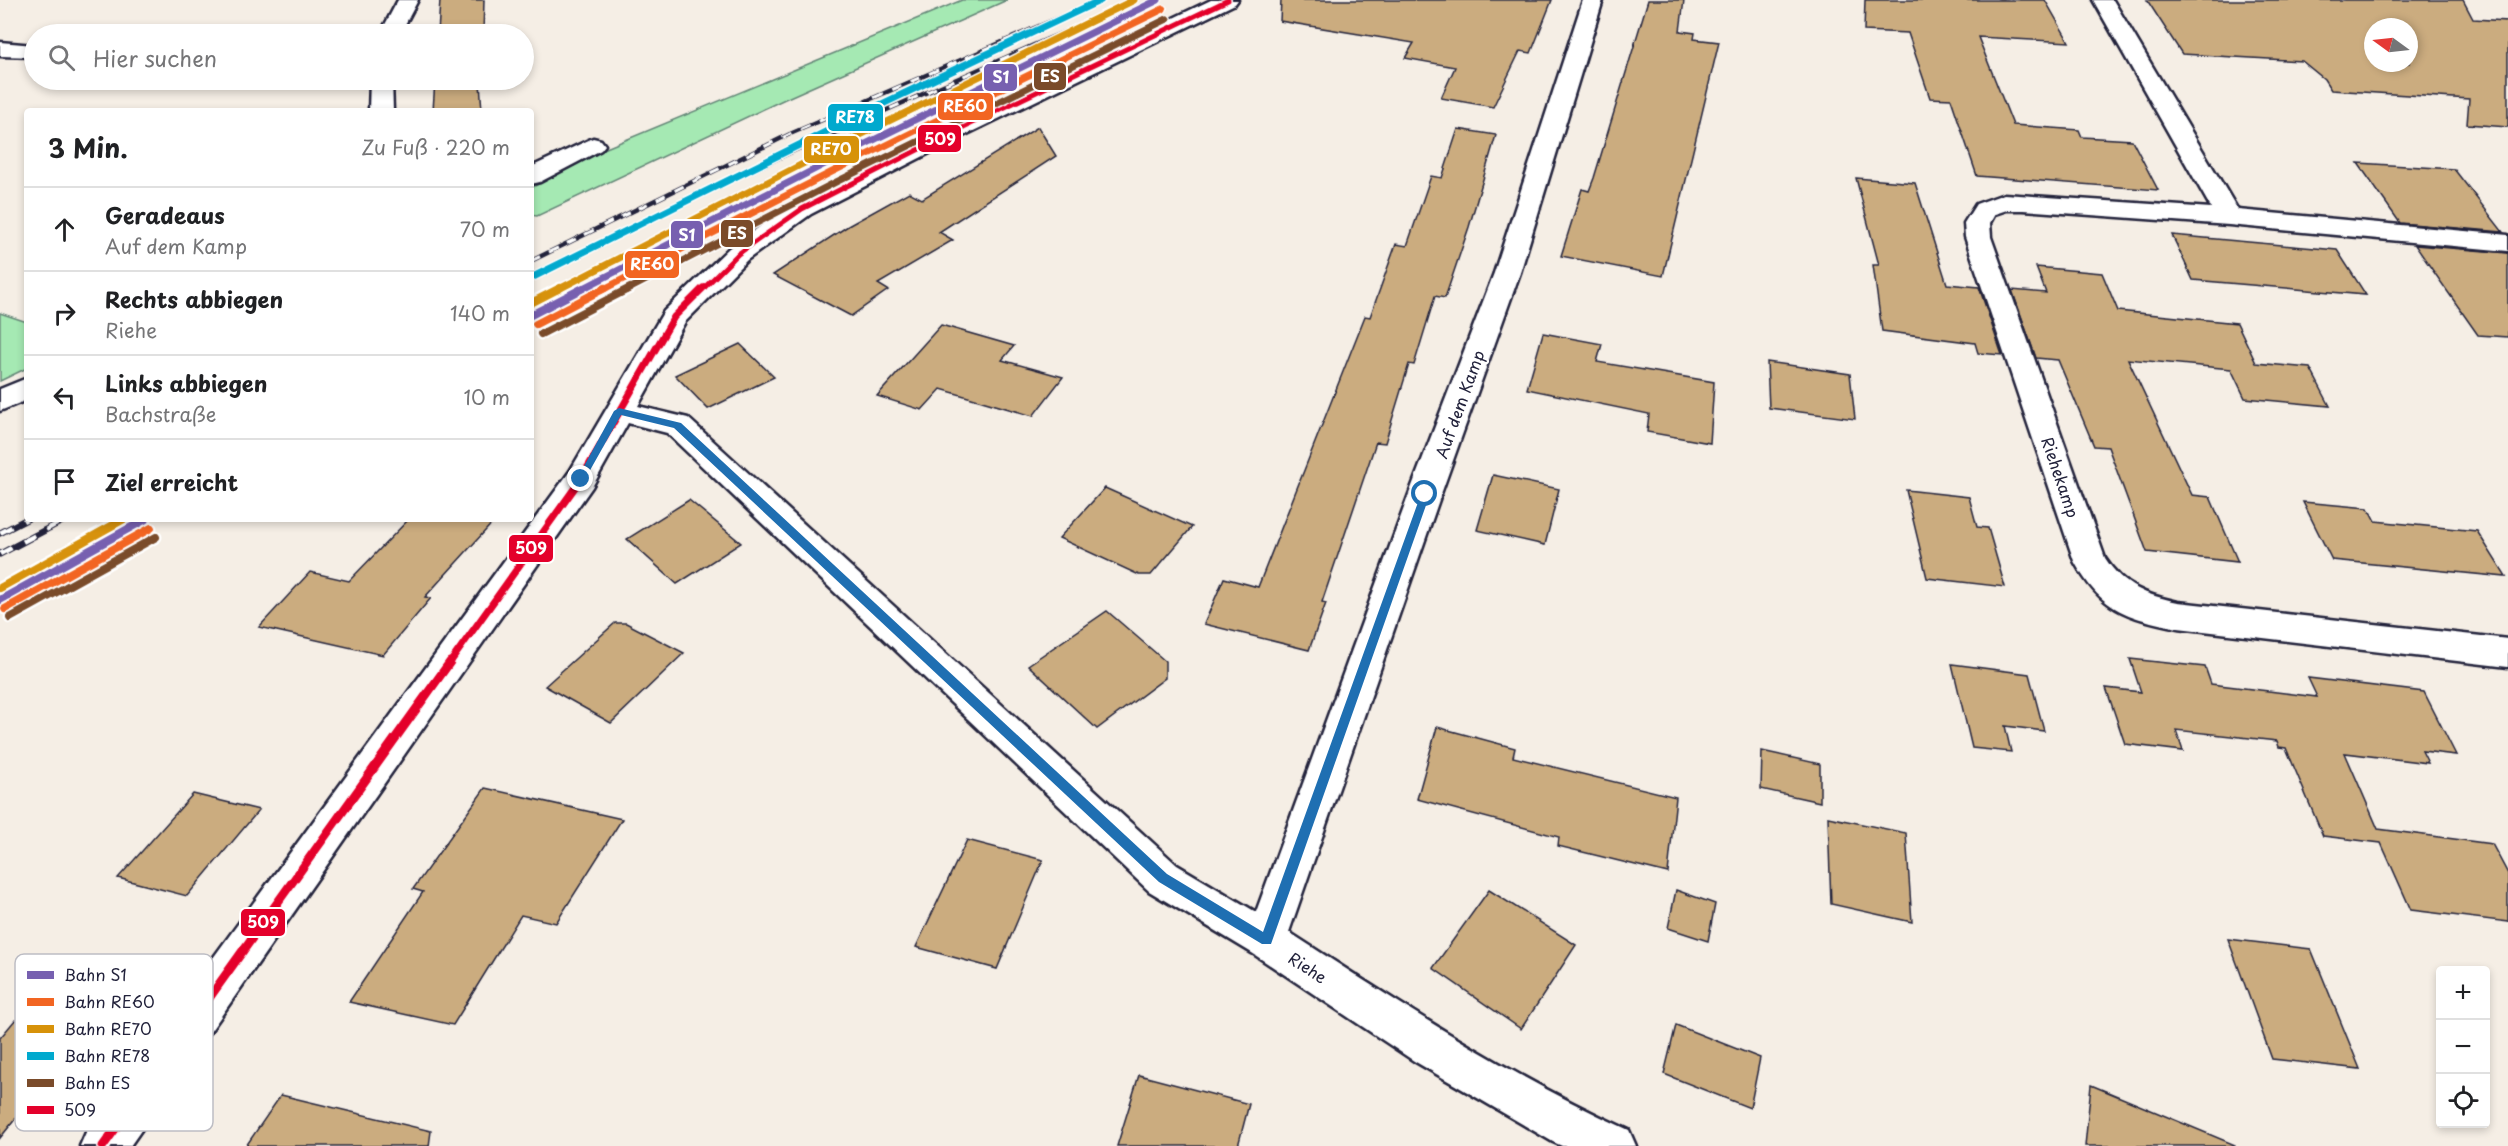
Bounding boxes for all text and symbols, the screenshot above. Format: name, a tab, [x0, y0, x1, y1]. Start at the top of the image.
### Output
north arrow	[2364, 18, 2418, 72]
search box	[24, 24, 534, 90]
icon: search	[45, 41, 78, 74]
text: Hier suchen	[93, 41, 217, 74]
line badge: ES	[1033, 62, 1067, 91]
line badge: S1	[983, 63, 1018, 92]
text: ES	[1040, 63, 1060, 87]
text: S1	[993, 64, 1010, 88]
line badge: RE60	[937, 92, 994, 121]
text: RE60	[943, 93, 987, 117]
line badge: RE78	[827, 103, 884, 132]
text: RE78	[835, 104, 875, 128]
line badge: 509	[917, 124, 962, 153]
text: 509	[924, 126, 956, 150]
text: 3 Min.	[48, 128, 128, 167]
text: Zu Fuß · 220 m	[361, 132, 510, 162]
line badge: RE70	[803, 135, 860, 164]
text: RE70	[810, 136, 852, 160]
text: Geradeaus	[105, 198, 225, 231]
icon: ahead	[48, 213, 81, 246]
text: 70 m	[460, 214, 510, 244]
line badge: ES	[720, 219, 754, 248]
line badge: S1	[670, 220, 704, 249]
text: ES	[727, 220, 747, 244]
text: S1	[679, 222, 696, 246]
text: Auf dem Kamp	[105, 231, 247, 261]
line badge: RE60	[624, 250, 680, 279]
text: RE60	[630, 251, 674, 275]
text: Rechts abbiegen	[105, 282, 283, 315]
icon: right	[48, 297, 81, 330]
text: 140 m	[450, 298, 510, 328]
text: Riehe	[105, 315, 157, 345]
street label: Auf dem Kamp	[1428, 346, 1490, 462]
text: Links abbiegen	[105, 366, 267, 399]
icon: left	[48, 381, 81, 414]
text: 10 m	[463, 382, 510, 412]
text: Bachstraße	[105, 399, 216, 429]
street label: Riehekamp	[2036, 433, 2086, 521]
icon: arrive	[48, 465, 81, 498]
text: Ziel erreicht	[105, 465, 238, 498]
route end	[567, 465, 593, 491]
route start	[1411, 480, 1437, 506]
line badge: 509	[508, 534, 554, 563]
text: 509	[515, 535, 547, 559]
line badge: 509	[240, 908, 286, 937]
text: 509	[247, 909, 279, 933]
street label: Riehe	[1284, 946, 1332, 989]
legend	[15, 954, 213, 1131]
text: Bahn S1	[64, 962, 127, 986]
map controls	[2436, 966, 2490, 1128]
button: +	[2436, 966, 2490, 1020]
text: Bahn RE60	[64, 989, 155, 1013]
text: Bahn RE70	[64, 1016, 152, 1040]
button: −	[2436, 1020, 2490, 1074]
text: Bahn RE78	[64, 1043, 150, 1067]
text: Bahn ES	[64, 1070, 131, 1094]
button: locate	[2436, 1074, 2490, 1128]
text: 509	[64, 1097, 96, 1121]

